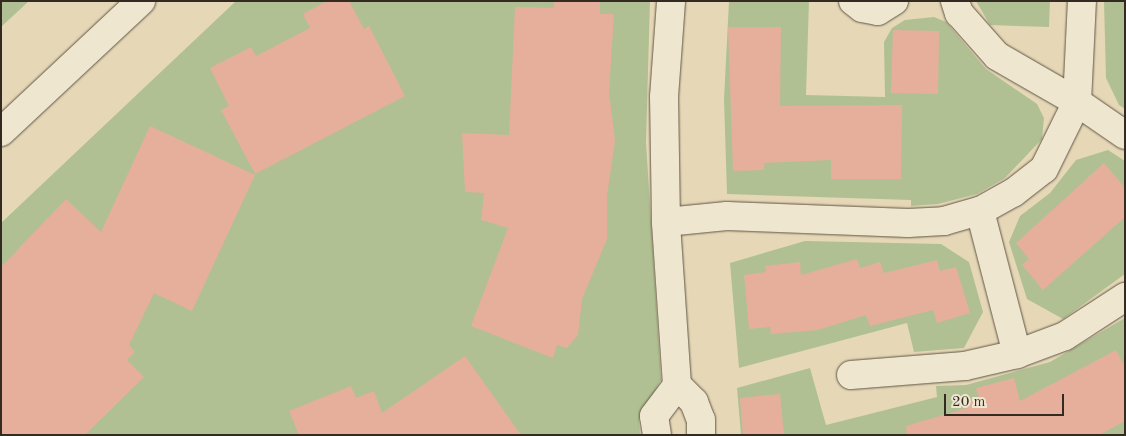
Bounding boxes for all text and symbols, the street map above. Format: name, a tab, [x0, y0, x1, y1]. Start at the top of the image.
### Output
scale bar	[946, 384, 1066, 416]
text: 20 m	[952, 395, 986, 410]

